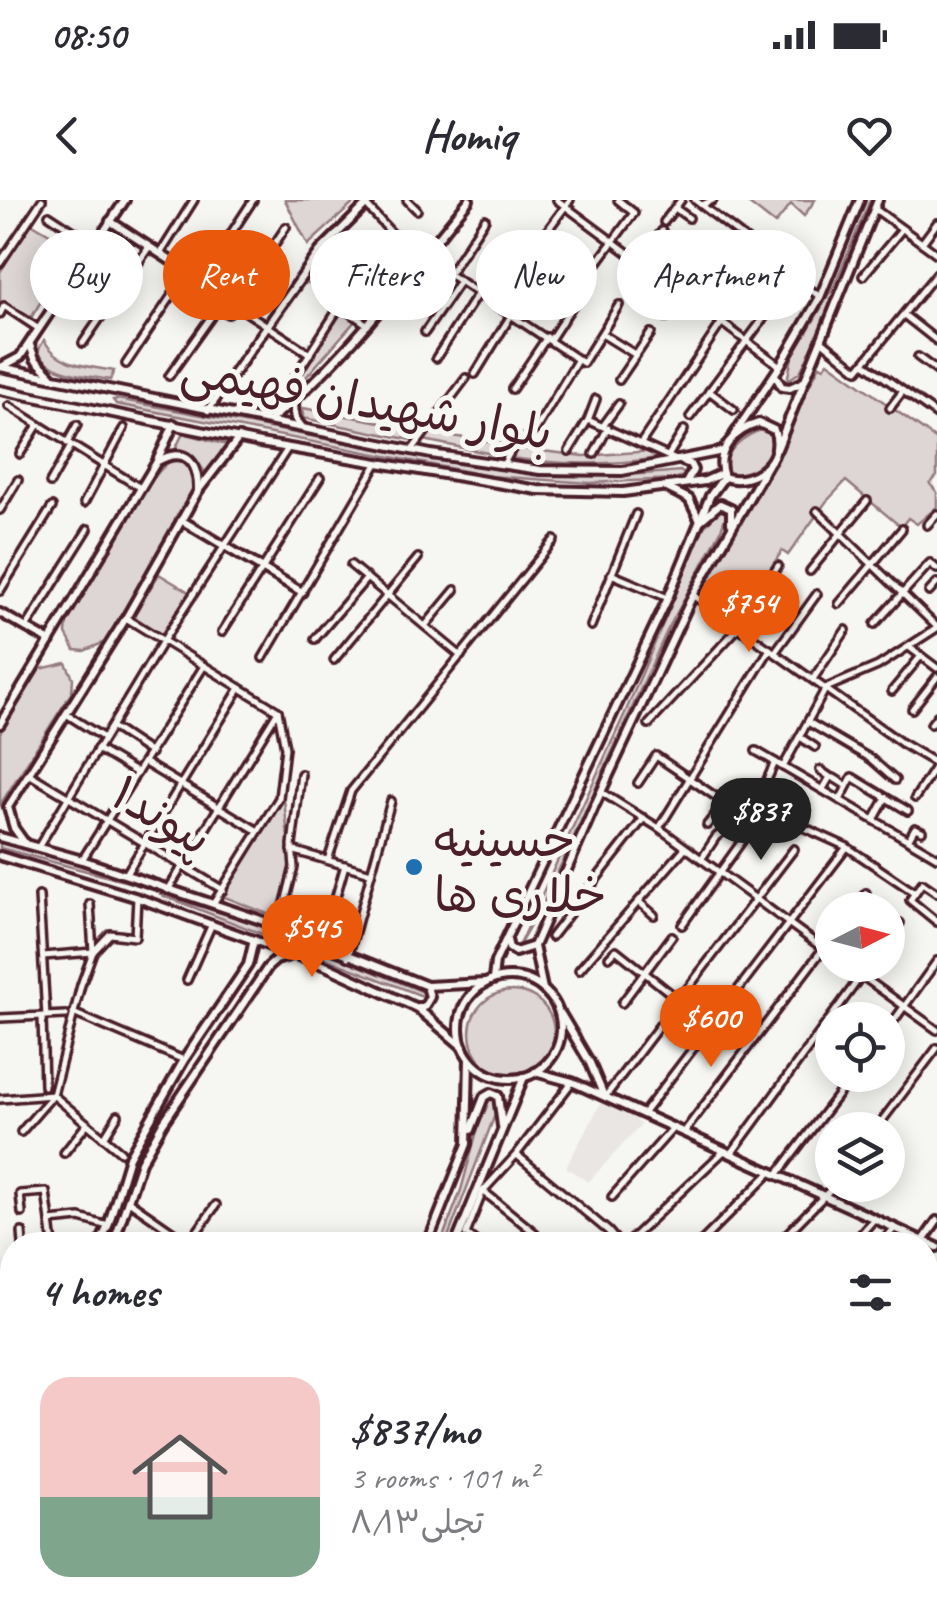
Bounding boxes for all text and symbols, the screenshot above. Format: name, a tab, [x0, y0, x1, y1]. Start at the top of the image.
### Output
text: 08:50	[50, 12, 125, 59]
text: Homiq	[422, 107, 515, 164]
icon: back	[40, 108, 95, 163]
icon: heart	[842, 108, 897, 163]
chip: Buy	[30, 230, 143, 320]
chip: Rent	[163, 230, 290, 320]
chip: Filters	[310, 230, 456, 320]
chip: New	[476, 230, 597, 320]
chip: Apartment	[617, 230, 816, 320]
street label: بلوار شهیدان فهیمی	[177, 339, 557, 464]
pin: $754	[690, 570, 808, 655]
text: $754	[721, 582, 777, 623]
street label: پیوند۱	[101, 763, 222, 869]
pin: $837	[702, 778, 820, 863]
text: $837	[732, 790, 790, 831]
place label: حسینیه خلاری ها	[434, 810, 607, 925]
marker: حسینیه خلاری ها	[403, 856, 425, 878]
north arrow	[815, 892, 905, 982]
map controls	[815, 892, 905, 1202]
pin: $545	[253, 895, 371, 980]
text: $545	[284, 907, 340, 948]
pin: $600	[652, 985, 770, 1070]
text: $600	[682, 997, 740, 1038]
button: locate	[815, 1002, 905, 1092]
button: layers	[815, 1112, 905, 1202]
icon: filters	[843, 1265, 898, 1320]
text: 4 homes	[40, 1266, 159, 1319]
text: $837/mo	[350, 1404, 479, 1457]
icon: home	[120, 1417, 240, 1537]
text: 3 rooms · 101 m²	[350, 1457, 537, 1498]
text: تجلی۸/۱۳	[350, 1502, 484, 1543]

